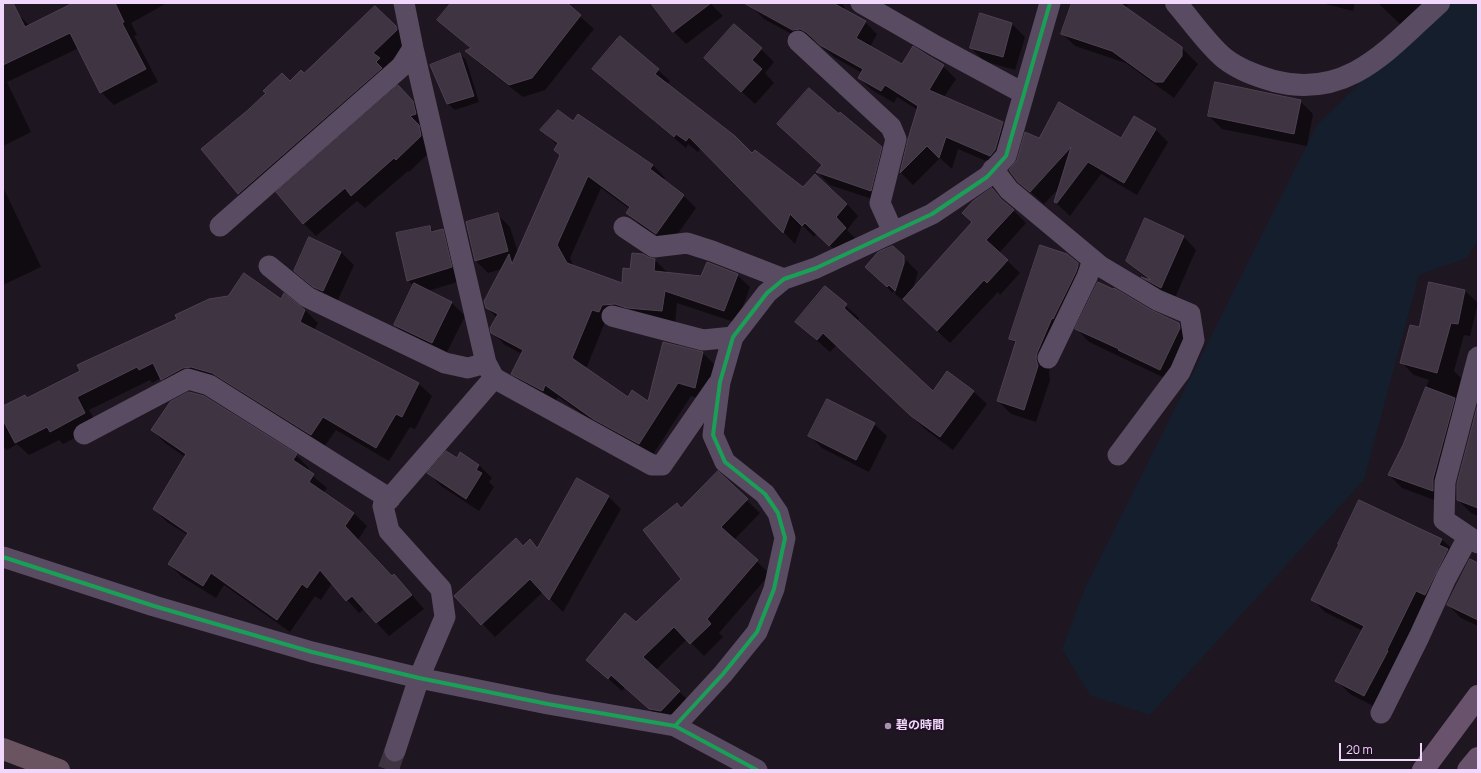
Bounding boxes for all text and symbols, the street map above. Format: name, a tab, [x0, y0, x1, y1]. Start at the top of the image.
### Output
place label: 碧の時間	[896, 719, 944, 733]
marker: 碧の時間	[883, 721, 893, 731]
scale bar	[1341, 735, 1424, 761]
text: 20 m	[1346, 741, 1373, 758]

